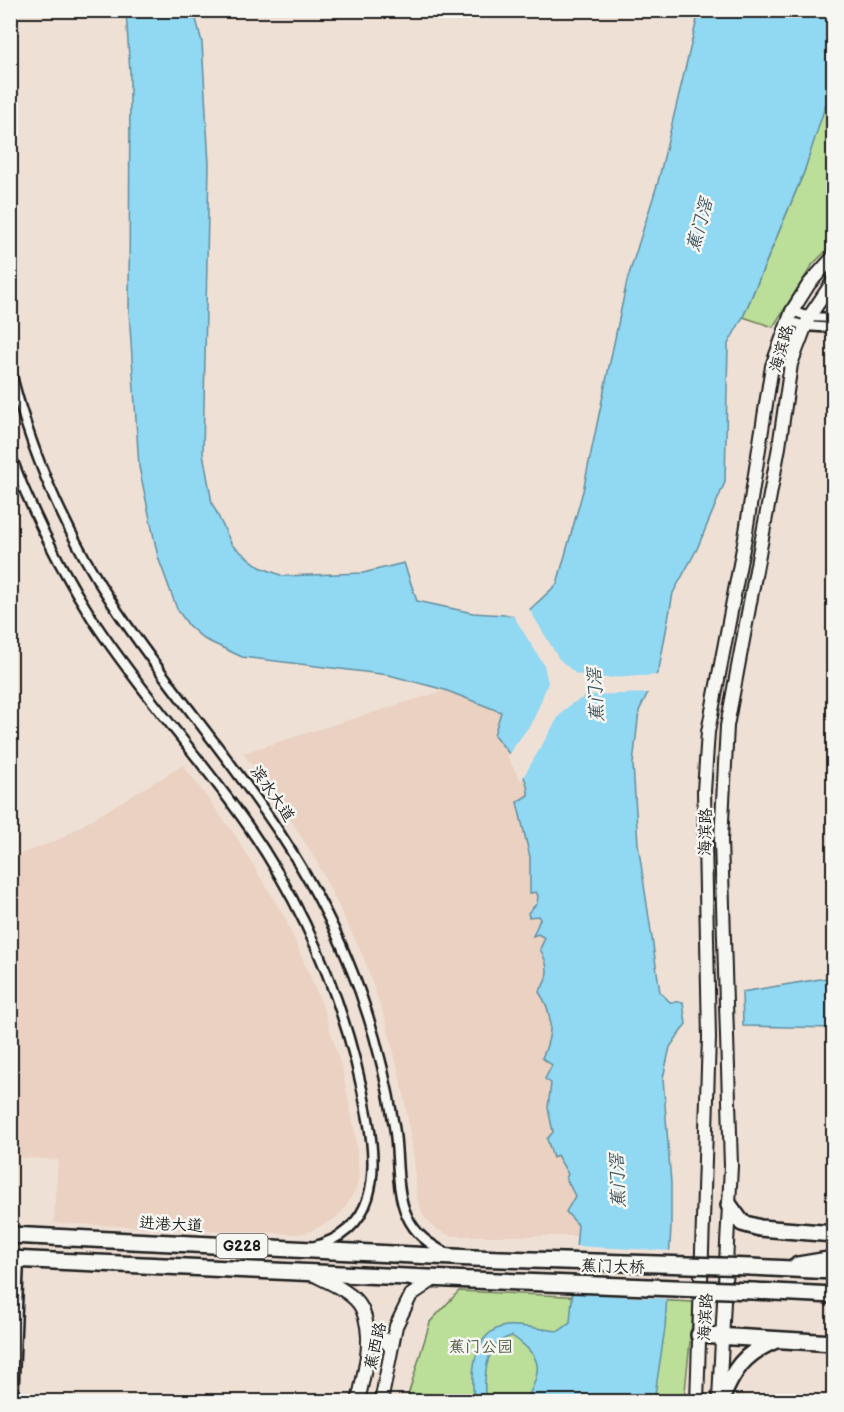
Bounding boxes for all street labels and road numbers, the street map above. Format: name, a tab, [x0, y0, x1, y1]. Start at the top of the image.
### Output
street label: 海滨路	[766, 323, 798, 375]
street label: 滨水大道	[246, 762, 298, 826]
street label: 海滨路	[696, 808, 716, 856]
street label: 进港大道	[139, 1214, 203, 1236]
road number: G228	[216, 1234, 268, 1258]
street label: 蕉门大桥	[581, 1256, 645, 1278]
street label: 海滨路	[695, 1293, 717, 1341]
street label: 蕉西路	[361, 1320, 391, 1372]

